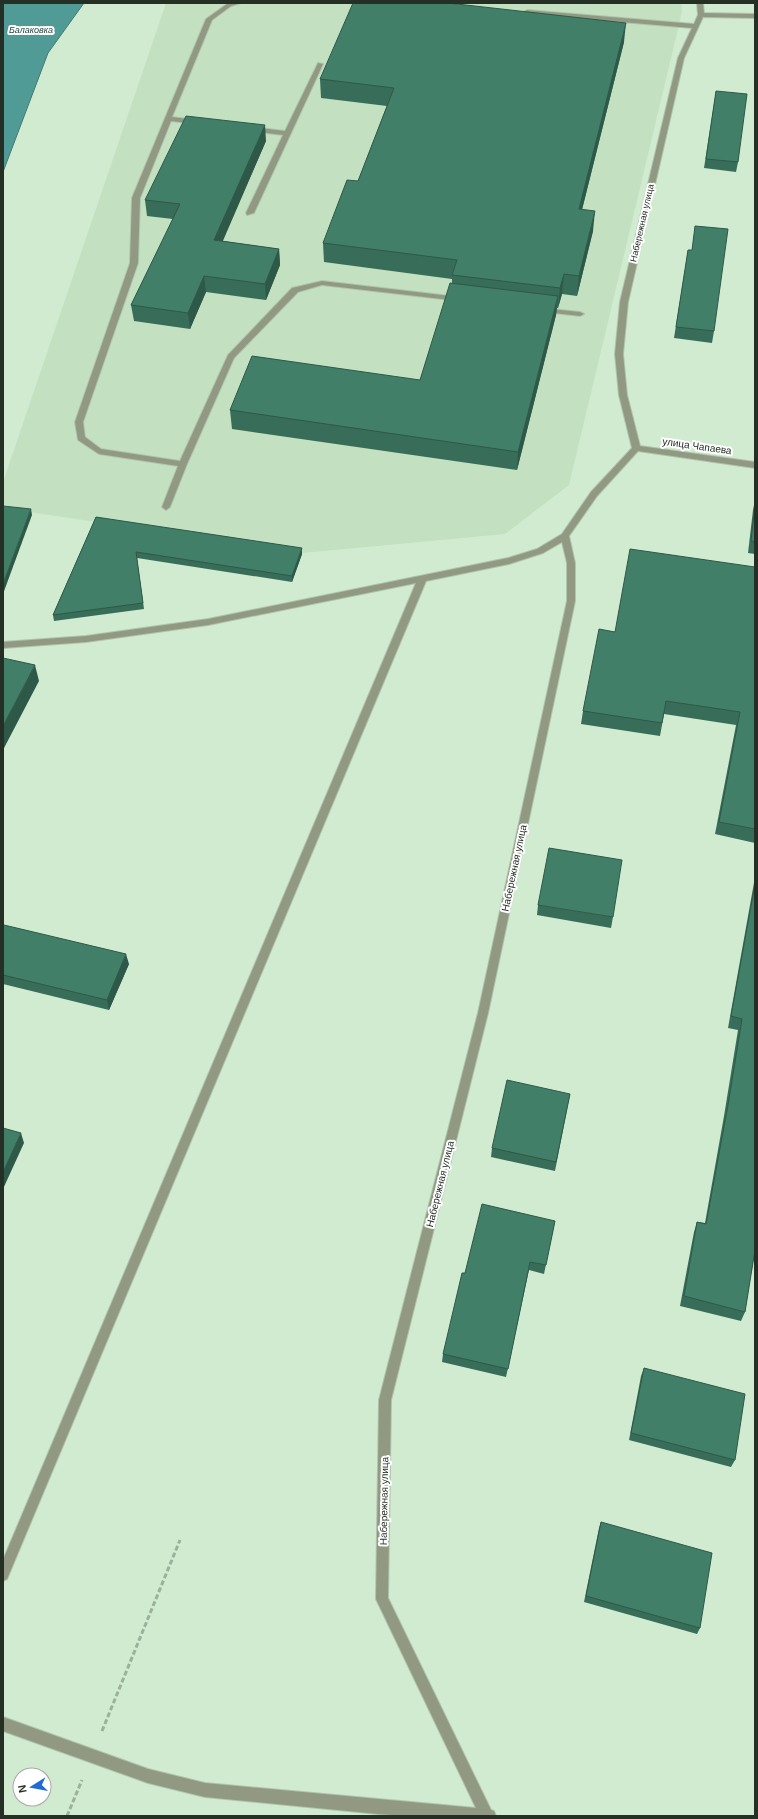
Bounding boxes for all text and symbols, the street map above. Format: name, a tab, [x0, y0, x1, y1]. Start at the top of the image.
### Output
water label: Балаковка	[9, 25, 53, 35]
street label: Набережная улица	[628, 183, 656, 263]
street label: улица Чапаева	[662, 436, 733, 456]
street label: Набережная улица	[499, 823, 529, 912]
street label: Набережная улица	[424, 1139, 456, 1228]
street label: Набережная улица	[378, 1456, 390, 1545]
north arrow	[12, 1767, 52, 1807]
text: N	[16, 1784, 29, 1794]

